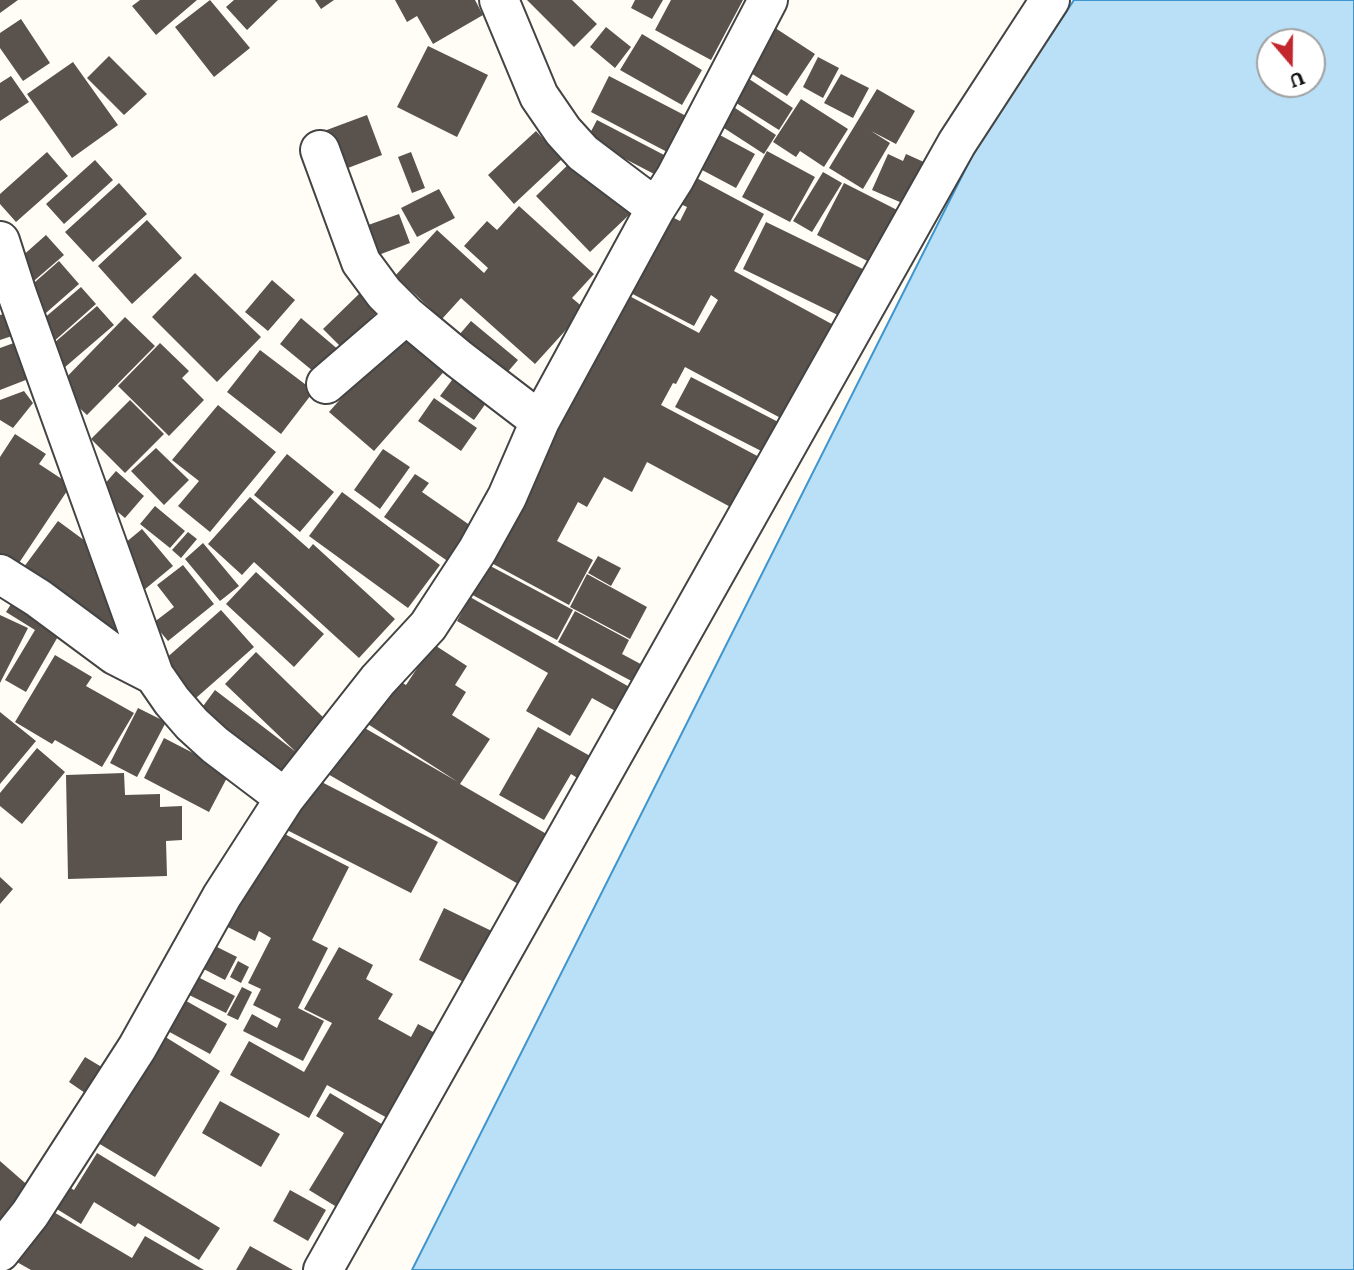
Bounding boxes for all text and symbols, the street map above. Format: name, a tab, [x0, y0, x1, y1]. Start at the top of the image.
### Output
north arrow	[1256, 28, 1326, 98]
text: U	[1286, 65, 1309, 97]

